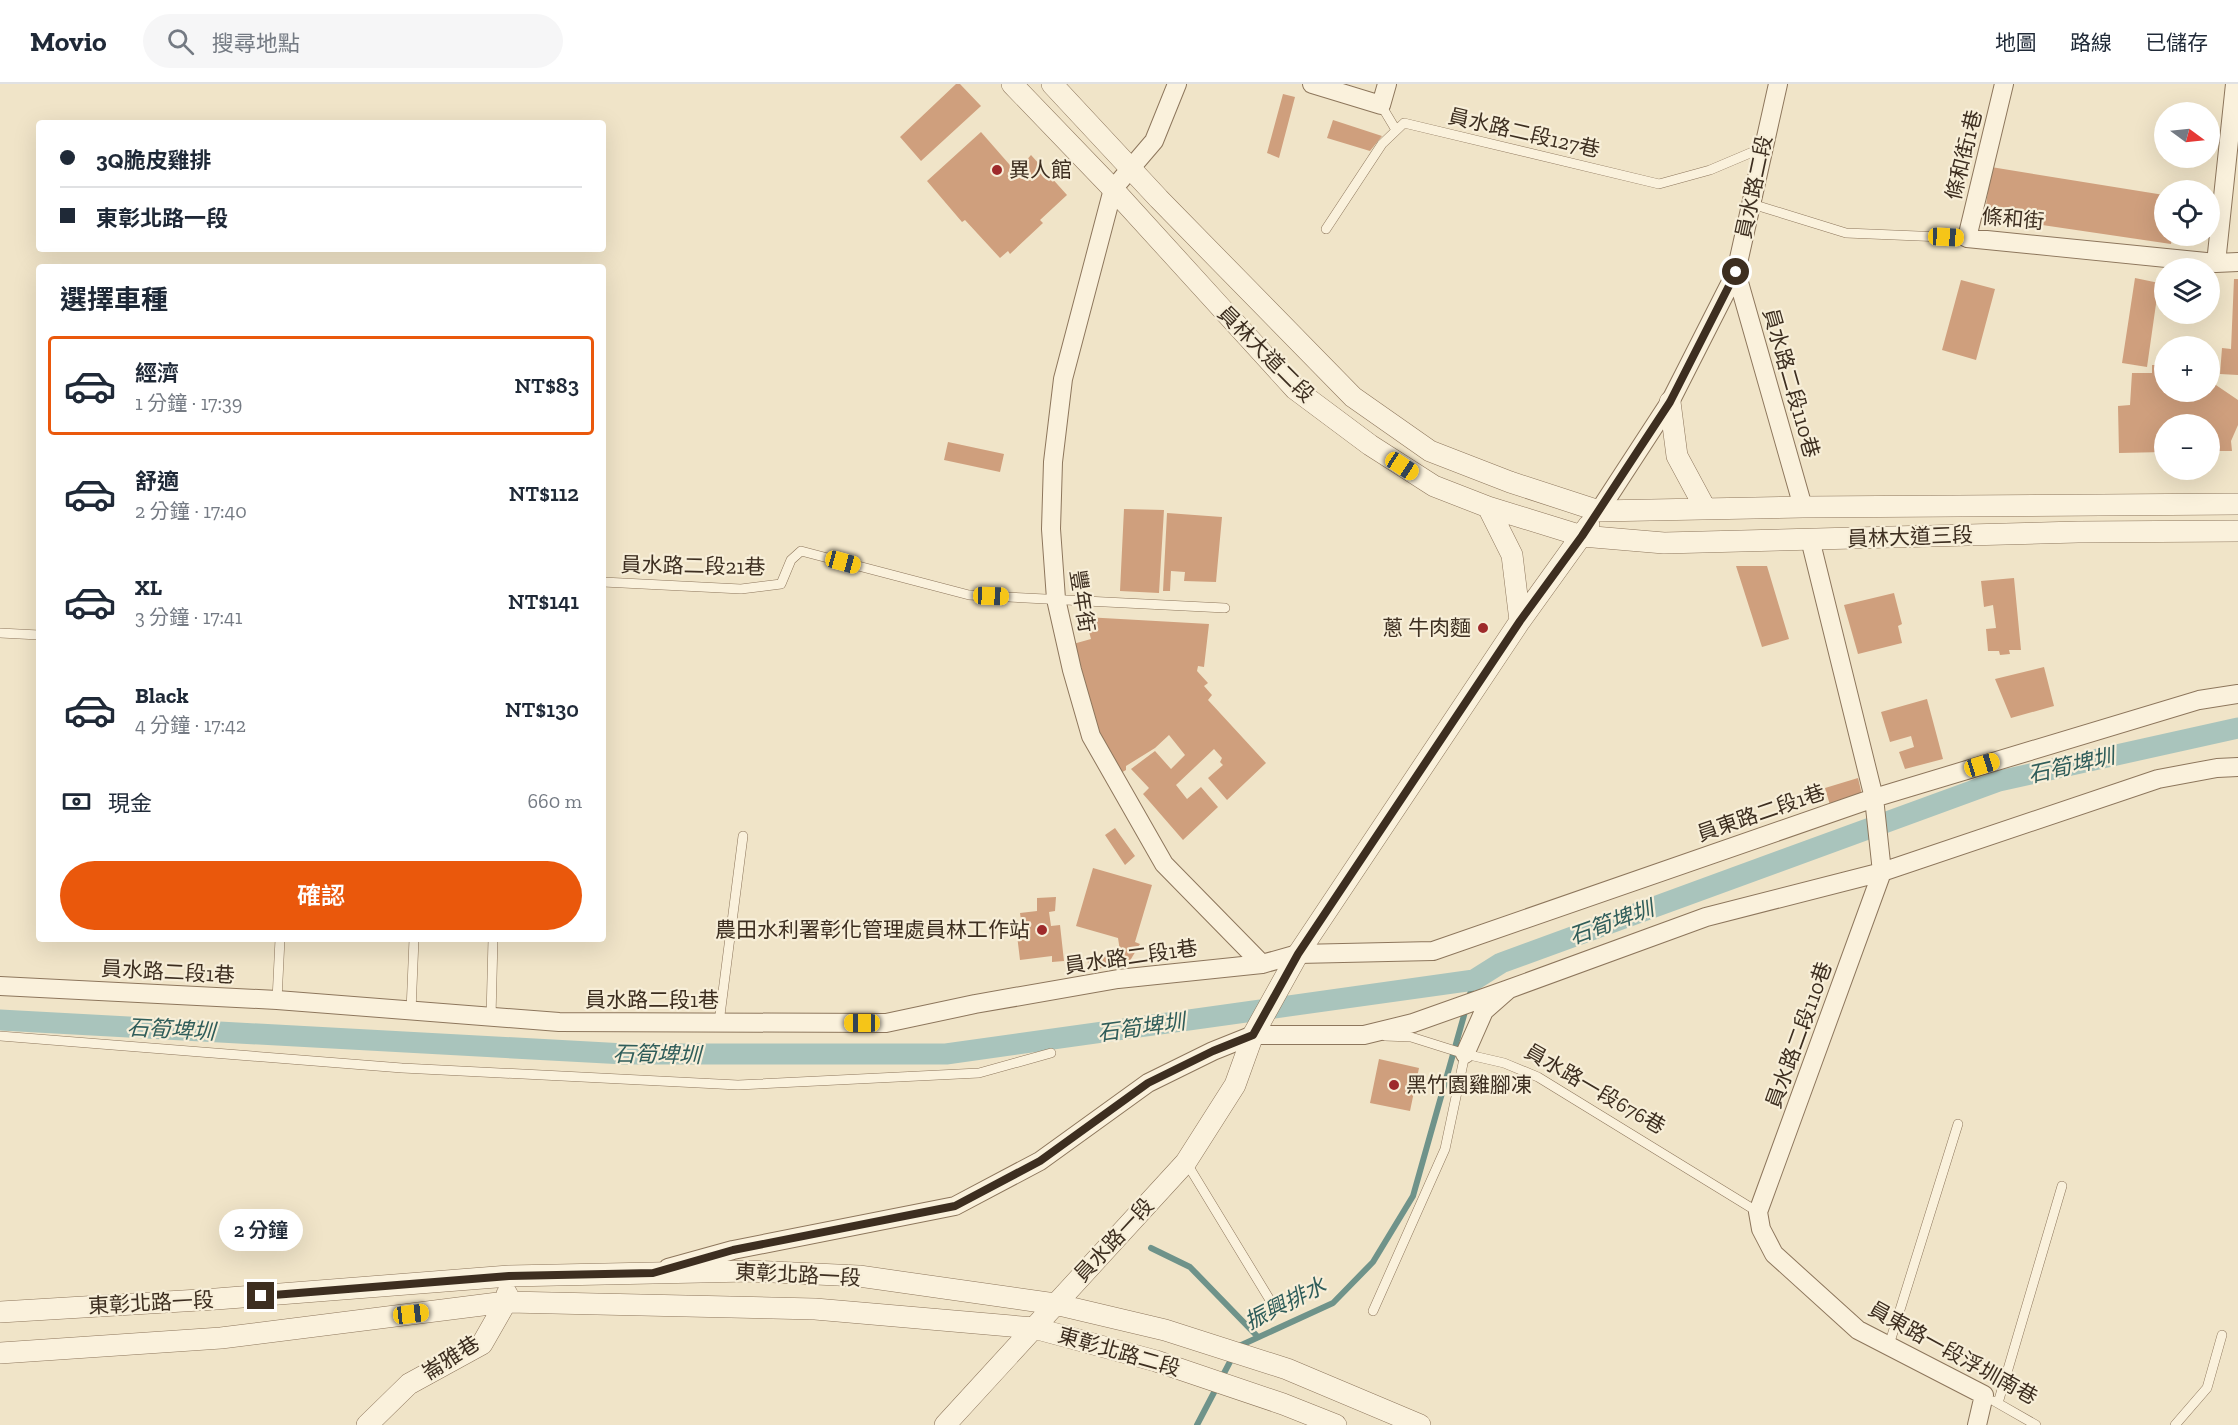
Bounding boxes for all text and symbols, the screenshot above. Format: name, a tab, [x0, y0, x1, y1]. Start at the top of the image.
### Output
search box	[143, 14, 563, 68]
text: Movio	[30, 25, 107, 58]
icon: search	[164, 25, 197, 58]
text: 搜尋地點	[212, 30, 300, 57]
text: 地圖	[1995, 30, 2037, 55]
text: 路線	[2070, 30, 2112, 55]
text: 已儲存	[2145, 30, 2208, 55]
north arrow	[2154, 102, 2220, 168]
map controls	[2154, 102, 2220, 480]
street label: 員水路二段127巷	[1446, 103, 1602, 162]
street label: 條和街1巷	[1940, 107, 1987, 203]
street label: 員水路二段	[1730, 133, 1777, 241]
text: 3Q脆皮雞排	[96, 147, 212, 174]
place label: 異人館	[1009, 157, 1072, 182]
marker: 異人館	[990, 163, 1004, 177]
button: locate	[2154, 180, 2220, 246]
street label: 條和街	[1981, 203, 2046, 234]
text: 東彰北路一段	[96, 205, 228, 232]
car	[1928, 227, 1964, 247]
route start	[1722, 258, 1749, 285]
button: layers	[2154, 258, 2220, 324]
text: 選擇車種	[60, 284, 168, 316]
street label: 員林大道二段	[1213, 300, 1320, 407]
street label: 員水路二段110巷	[1758, 305, 1825, 460]
button: +	[2154, 336, 2220, 402]
icon: car	[63, 359, 117, 413]
text: 經濟	[135, 360, 179, 387]
text: NT$83	[515, 372, 579, 399]
text: 1 分鐘 · 17:39	[135, 391, 242, 415]
button: −	[2154, 414, 2220, 480]
car	[1382, 449, 1422, 483]
icon: car	[63, 467, 117, 521]
text: 舒適	[135, 468, 179, 495]
text: NT$112	[509, 480, 579, 507]
text: 2 分鐘 · 17:40	[135, 499, 247, 523]
street label: 員林大道三段	[1847, 522, 1973, 551]
car	[823, 549, 863, 575]
street label: 員水路二段21巷	[620, 552, 766, 579]
street label: 豐年街	[1065, 568, 1100, 634]
text: XL	[135, 574, 162, 601]
icon: car	[63, 575, 117, 629]
car	[973, 586, 1009, 606]
text: NT$141	[508, 588, 579, 615]
text: 3 分鐘 · 17:41	[135, 605, 243, 629]
place label: 蔥 牛肉麵	[1382, 615, 1471, 640]
marker: 蔥 牛肉麵	[1476, 621, 1490, 635]
text: Black	[135, 682, 189, 709]
icon: car	[63, 683, 117, 737]
text: NT$130	[505, 696, 579, 723]
text: 4 分鐘 · 17:42	[135, 713, 246, 737]
water label: 石筍埤圳	[2025, 742, 2120, 789]
car	[1962, 751, 2002, 779]
street label: 員東路二段1巷	[1693, 779, 1828, 846]
icon: cash	[60, 785, 93, 818]
text: 660 m	[527, 789, 582, 813]
text: 現金	[108, 790, 152, 817]
button: 確認	[60, 861, 582, 930]
water label: 石筍埤圳	[1565, 894, 1660, 950]
place label: 農田水利署彰化管理處員林工作站	[715, 917, 1030, 942]
marker: 農田水利署彰化管理處員林工作站	[1035, 923, 1049, 937]
street label: 員水路二段1巷	[1063, 935, 1199, 978]
street label: 員水路二段1巷	[100, 956, 236, 987]
street label: 員水路二段110巷	[1760, 958, 1837, 1112]
street label: 員水路二段1巷	[585, 987, 719, 1012]
water label: 石筍埤圳	[1096, 1008, 1189, 1047]
water label: 石筍埤圳	[126, 1014, 219, 1045]
car	[844, 1014, 880, 1032]
street label: 員水路一段676巷	[1520, 1038, 1670, 1139]
water label: 石筍埤圳	[613, 1040, 704, 1069]
place label: 黑竹園雞腳凍	[1406, 1072, 1532, 1097]
marker: 黑竹園雞腳凍	[1387, 1078, 1401, 1092]
street label: 員水路一段	[1069, 1193, 1159, 1287]
callout: 2 分鐘	[219, 1209, 303, 1251]
text: 2 分鐘	[234, 1218, 288, 1242]
street label: 東彰北路一段	[734, 1259, 862, 1290]
water label: 振興排水	[1240, 1271, 1331, 1335]
route end	[247, 1282, 274, 1309]
street label: 東彰北路一段	[87, 1287, 215, 1318]
street label: 員東路一段浮圳南巷	[1865, 1296, 2042, 1409]
car	[392, 1303, 430, 1325]
street label: 東彰北路二段	[1055, 1322, 1183, 1381]
street label: 崙雅巷	[417, 1330, 484, 1385]

